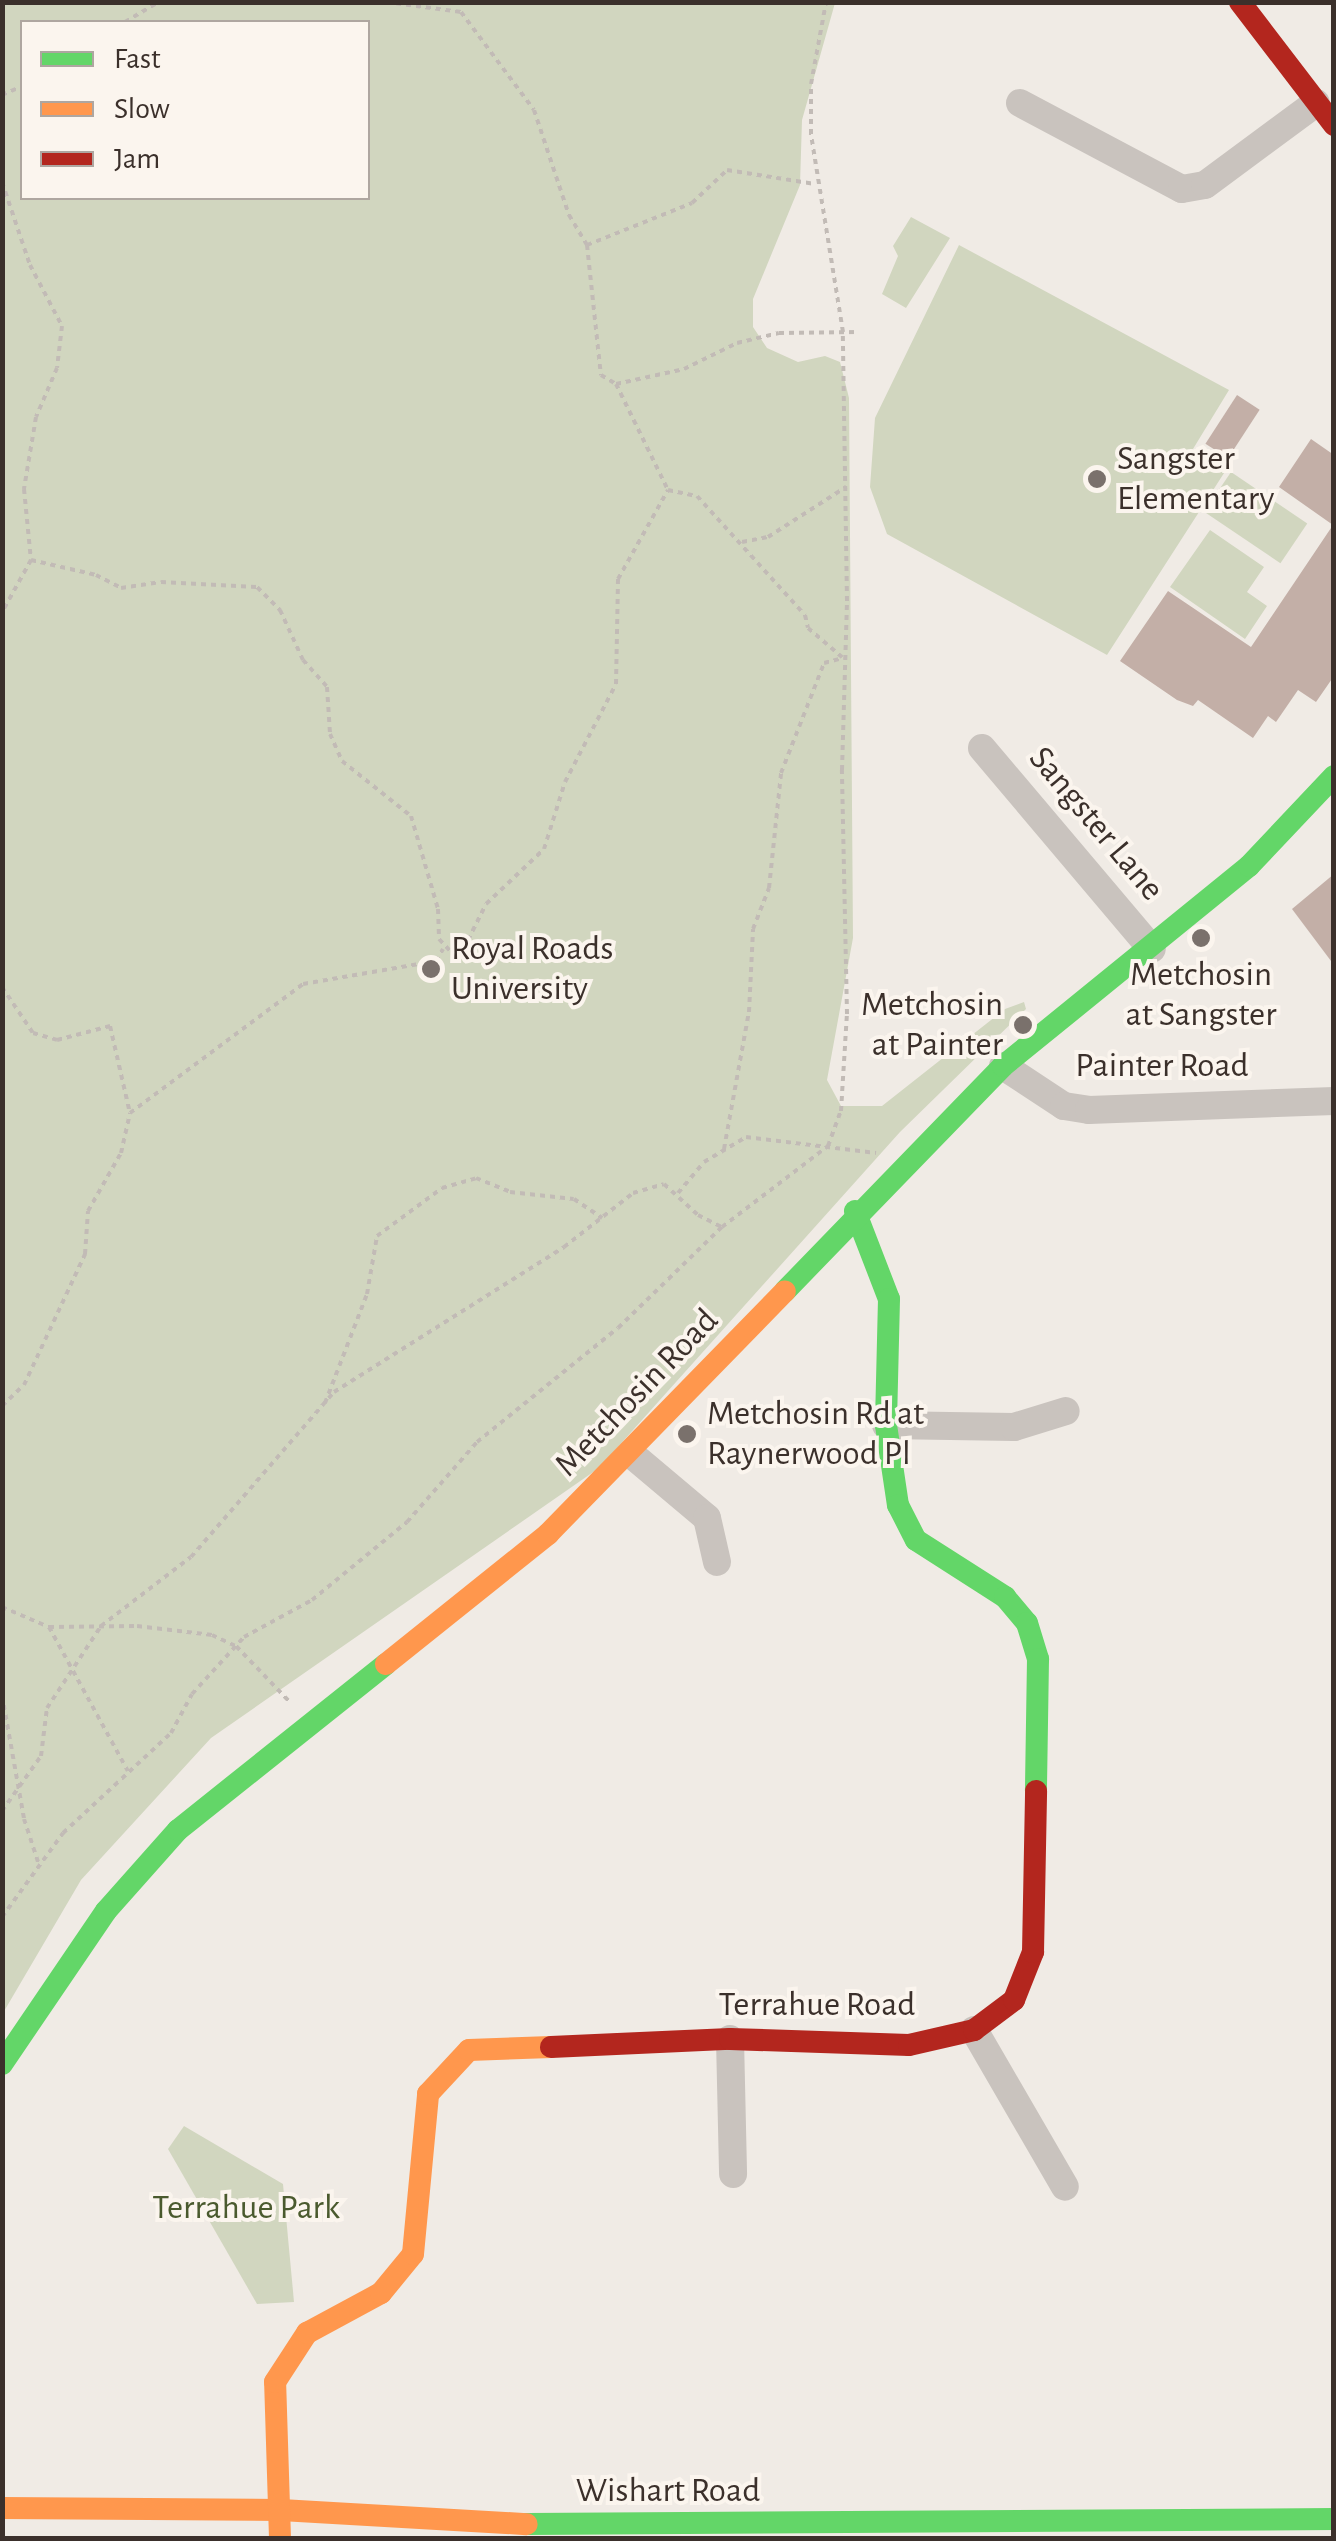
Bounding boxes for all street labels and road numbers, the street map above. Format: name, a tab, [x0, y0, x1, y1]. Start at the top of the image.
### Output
street label: Sangster Lane	[1019, 738, 1173, 910]
street label: Painter Road	[1075, 1045, 1249, 1087]
street label: Metchosin Road	[546, 1300, 728, 1486]
street label: Terrahue Road	[719, 1984, 915, 2026]
street label: Wishart Road	[576, 2470, 760, 2512]

